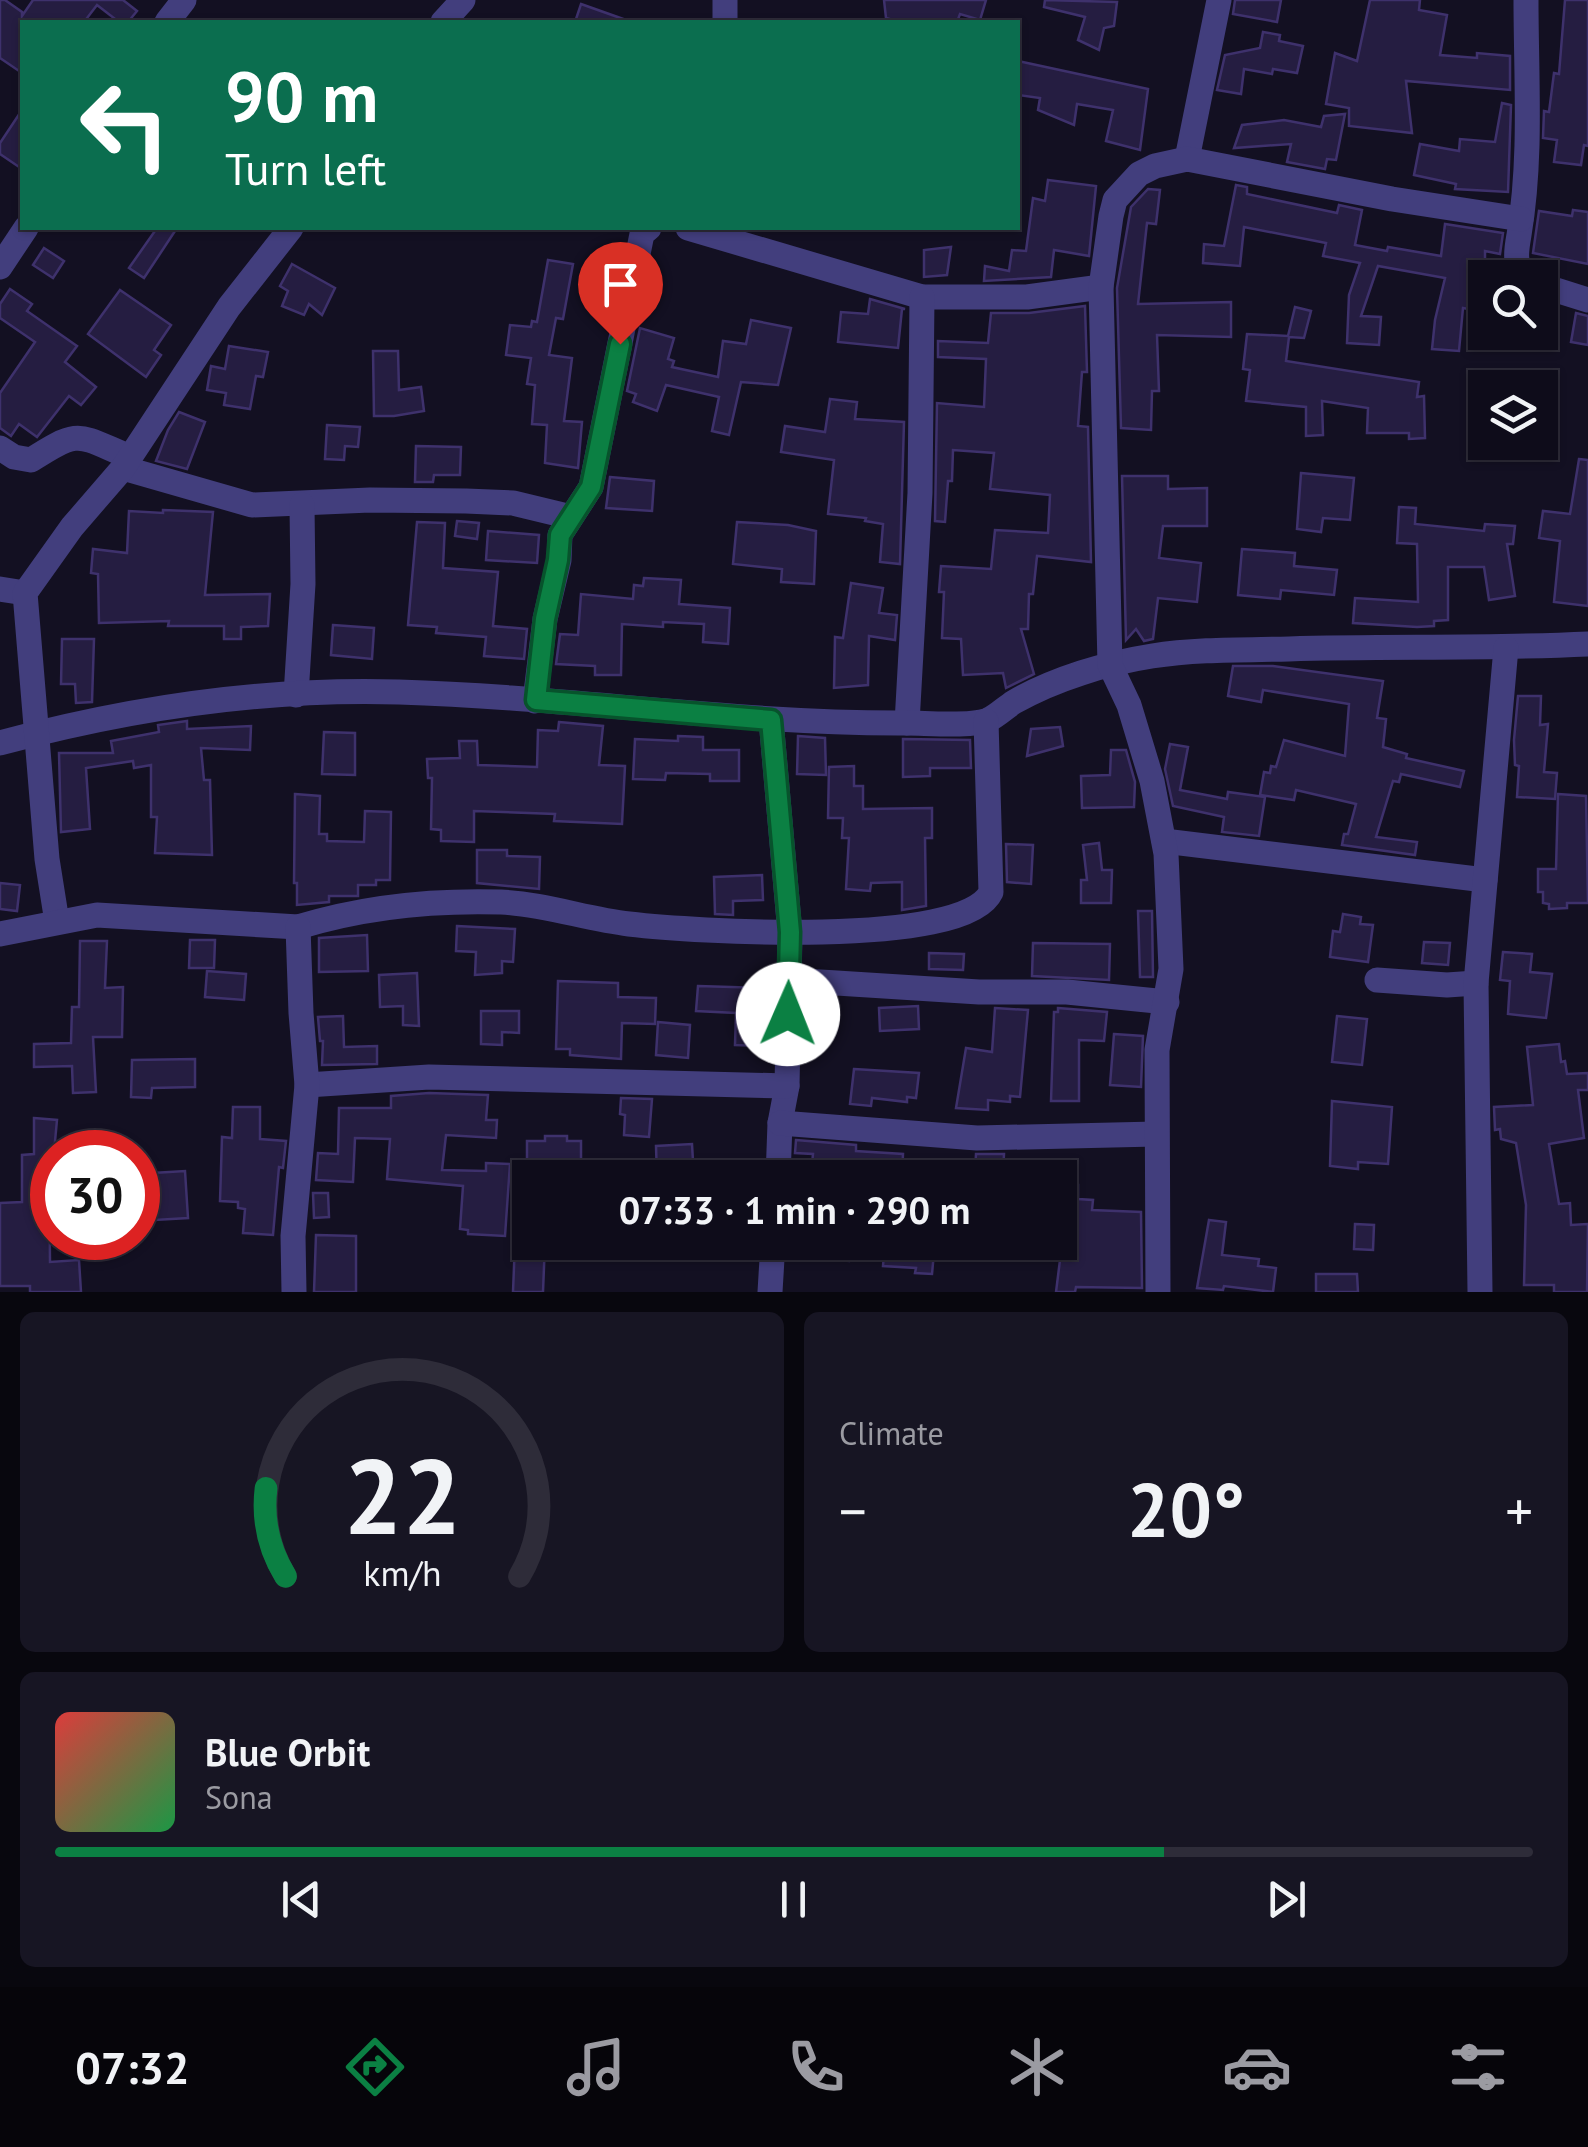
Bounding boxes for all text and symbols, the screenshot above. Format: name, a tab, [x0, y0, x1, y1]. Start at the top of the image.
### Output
text: 90 m	[225, 51, 378, 141]
icon: left	[60, 60, 190, 190]
text: Turn left	[225, 139, 386, 197]
pin	[578, 242, 663, 345]
icon: arrive	[593, 257, 648, 312]
map controls	[1468, 260, 1558, 460]
button: search	[1468, 260, 1558, 350]
button: layers	[1468, 370, 1558, 460]
position arrow	[736, 962, 840, 1066]
speed limit sign: 30	[30, 1130, 160, 1260]
text: 07:33 · 1 min · 290 m	[619, 1185, 970, 1234]
text: Climate	[839, 1412, 944, 1454]
text: 22	[343, 1428, 461, 1563]
text: 20°	[1127, 1461, 1245, 1558]
text: −	[839, 1475, 867, 1546]
text: +	[1505, 1475, 1533, 1546]
text: km/h	[363, 1550, 441, 1596]
text: Blue Orbit	[205, 1727, 370, 1776]
text: Sona	[205, 1776, 273, 1818]
icon: previous	[274, 1872, 329, 1927]
icon: pause	[766, 1872, 821, 1927]
icon: next	[1259, 1872, 1314, 1927]
icon: directions	[340, 2032, 410, 2102]
icon: music	[561, 2032, 631, 2102]
icon: phone	[781, 2032, 851, 2102]
icon: climate	[1002, 2032, 1072, 2102]
icon: car	[1222, 2032, 1292, 2102]
icon: filters	[1443, 2032, 1513, 2102]
text: 07:32	[75, 2038, 189, 2096]

